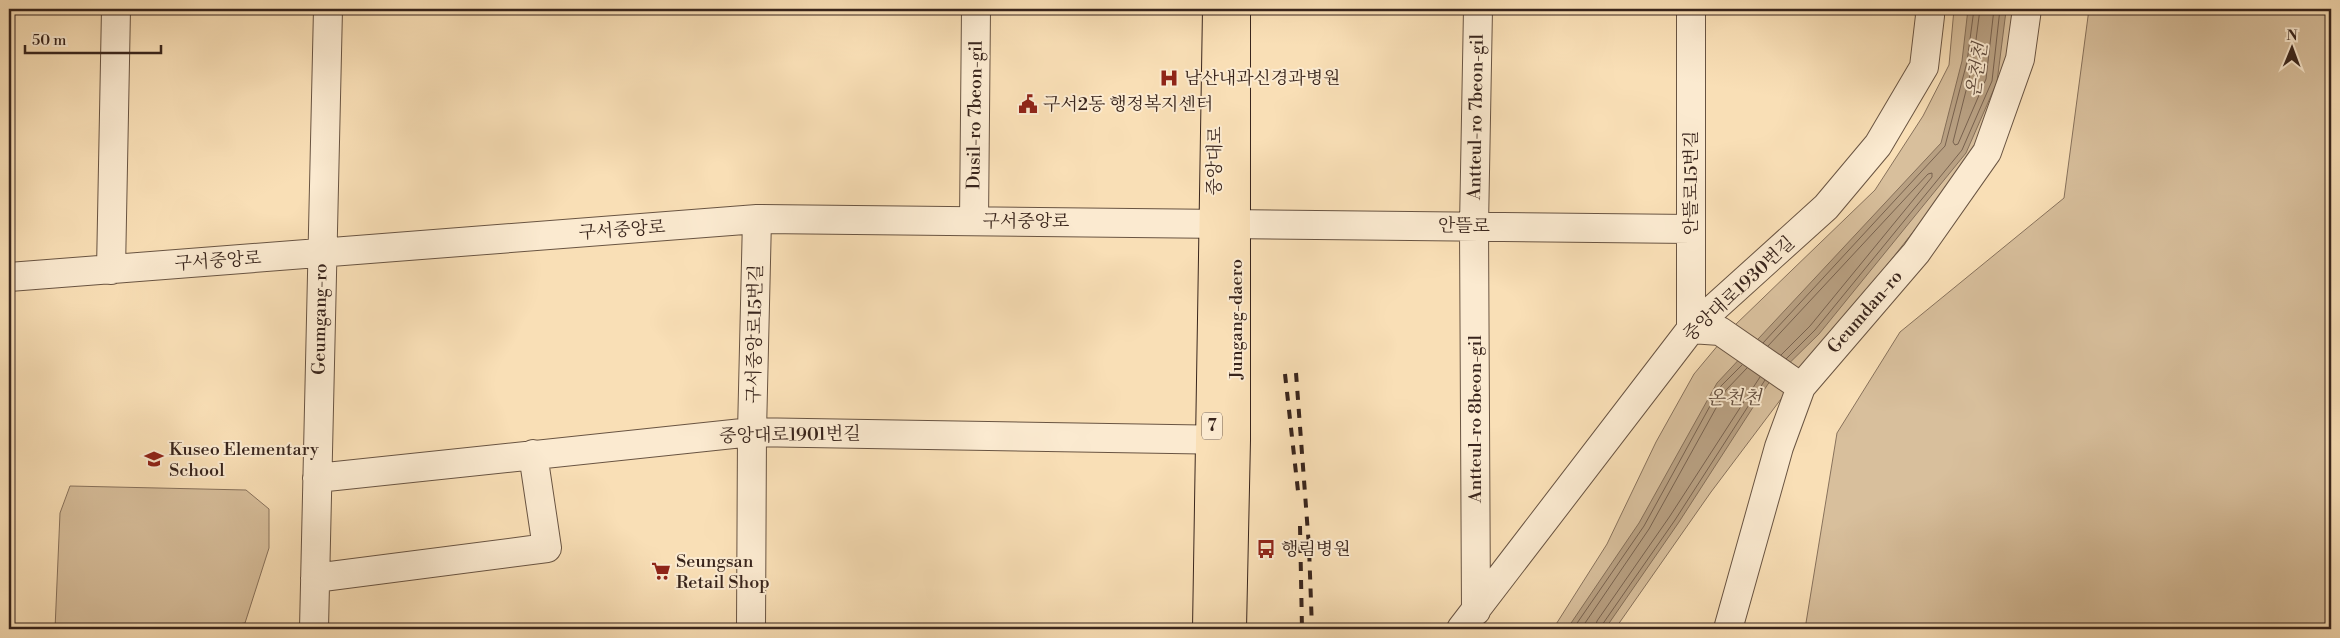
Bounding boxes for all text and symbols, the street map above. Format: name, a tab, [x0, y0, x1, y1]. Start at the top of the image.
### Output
scale bar	[25, 22, 161, 54]
north arrow	[2268, 22, 2318, 72]
text: N	[2287, 27, 2298, 45]
text: 50 m	[32, 31, 66, 50]
street label: Antteul-ro 7beon-gil	[1463, 33, 1489, 201]
water label: 온천천	[1961, 39, 1993, 99]
street label: Dusil-ro 7beon-gil	[962, 40, 988, 190]
hospital icon: 남산내과신경과병원	[1158, 67, 1180, 89]
place label: 남산내과신경과병원	[1184, 67, 1341, 90]
public building icon: 구서2동 행정복지센터	[1017, 93, 1039, 115]
place label: 구서2동 행정복지센터	[1043, 93, 1213, 116]
street label: 중앙대로	[1203, 126, 1227, 196]
street label: 안뜰로15번길	[1680, 131, 1703, 235]
street label: 구서중앙로	[983, 210, 1069, 233]
street label: 안뜰로	[1438, 214, 1490, 238]
street label: 구서중앙로	[578, 215, 666, 245]
street label: 중앙대로1930번길	[1678, 231, 1800, 347]
street label: 구서중앙로	[174, 246, 262, 276]
street label: Jungang-daero	[1225, 259, 1248, 380]
street label: Geumgang-ro	[308, 263, 332, 375]
street label: 구서중앙로15번길	[742, 264, 768, 404]
street label: Geumdan-ro	[1822, 265, 1908, 359]
street label: Antteul-ro 8beon-gil	[1464, 334, 1487, 504]
water label: 온천천	[1706, 386, 1763, 410]
road number: 7	[1202, 412, 1222, 440]
street label: 중앙대로1901번길	[719, 422, 861, 448]
place label: Kuseo Elementary School	[169, 438, 319, 482]
school or university icon: Kuseo Elementary School	[143, 448, 165, 470]
bus stop icon: 행림병원	[1255, 538, 1277, 560]
place label: 행림병원	[1281, 538, 1351, 561]
place label: Seungsan Retail Shop	[676, 550, 770, 594]
supermarket icon: Seungsan Retail Shop	[650, 560, 672, 582]

